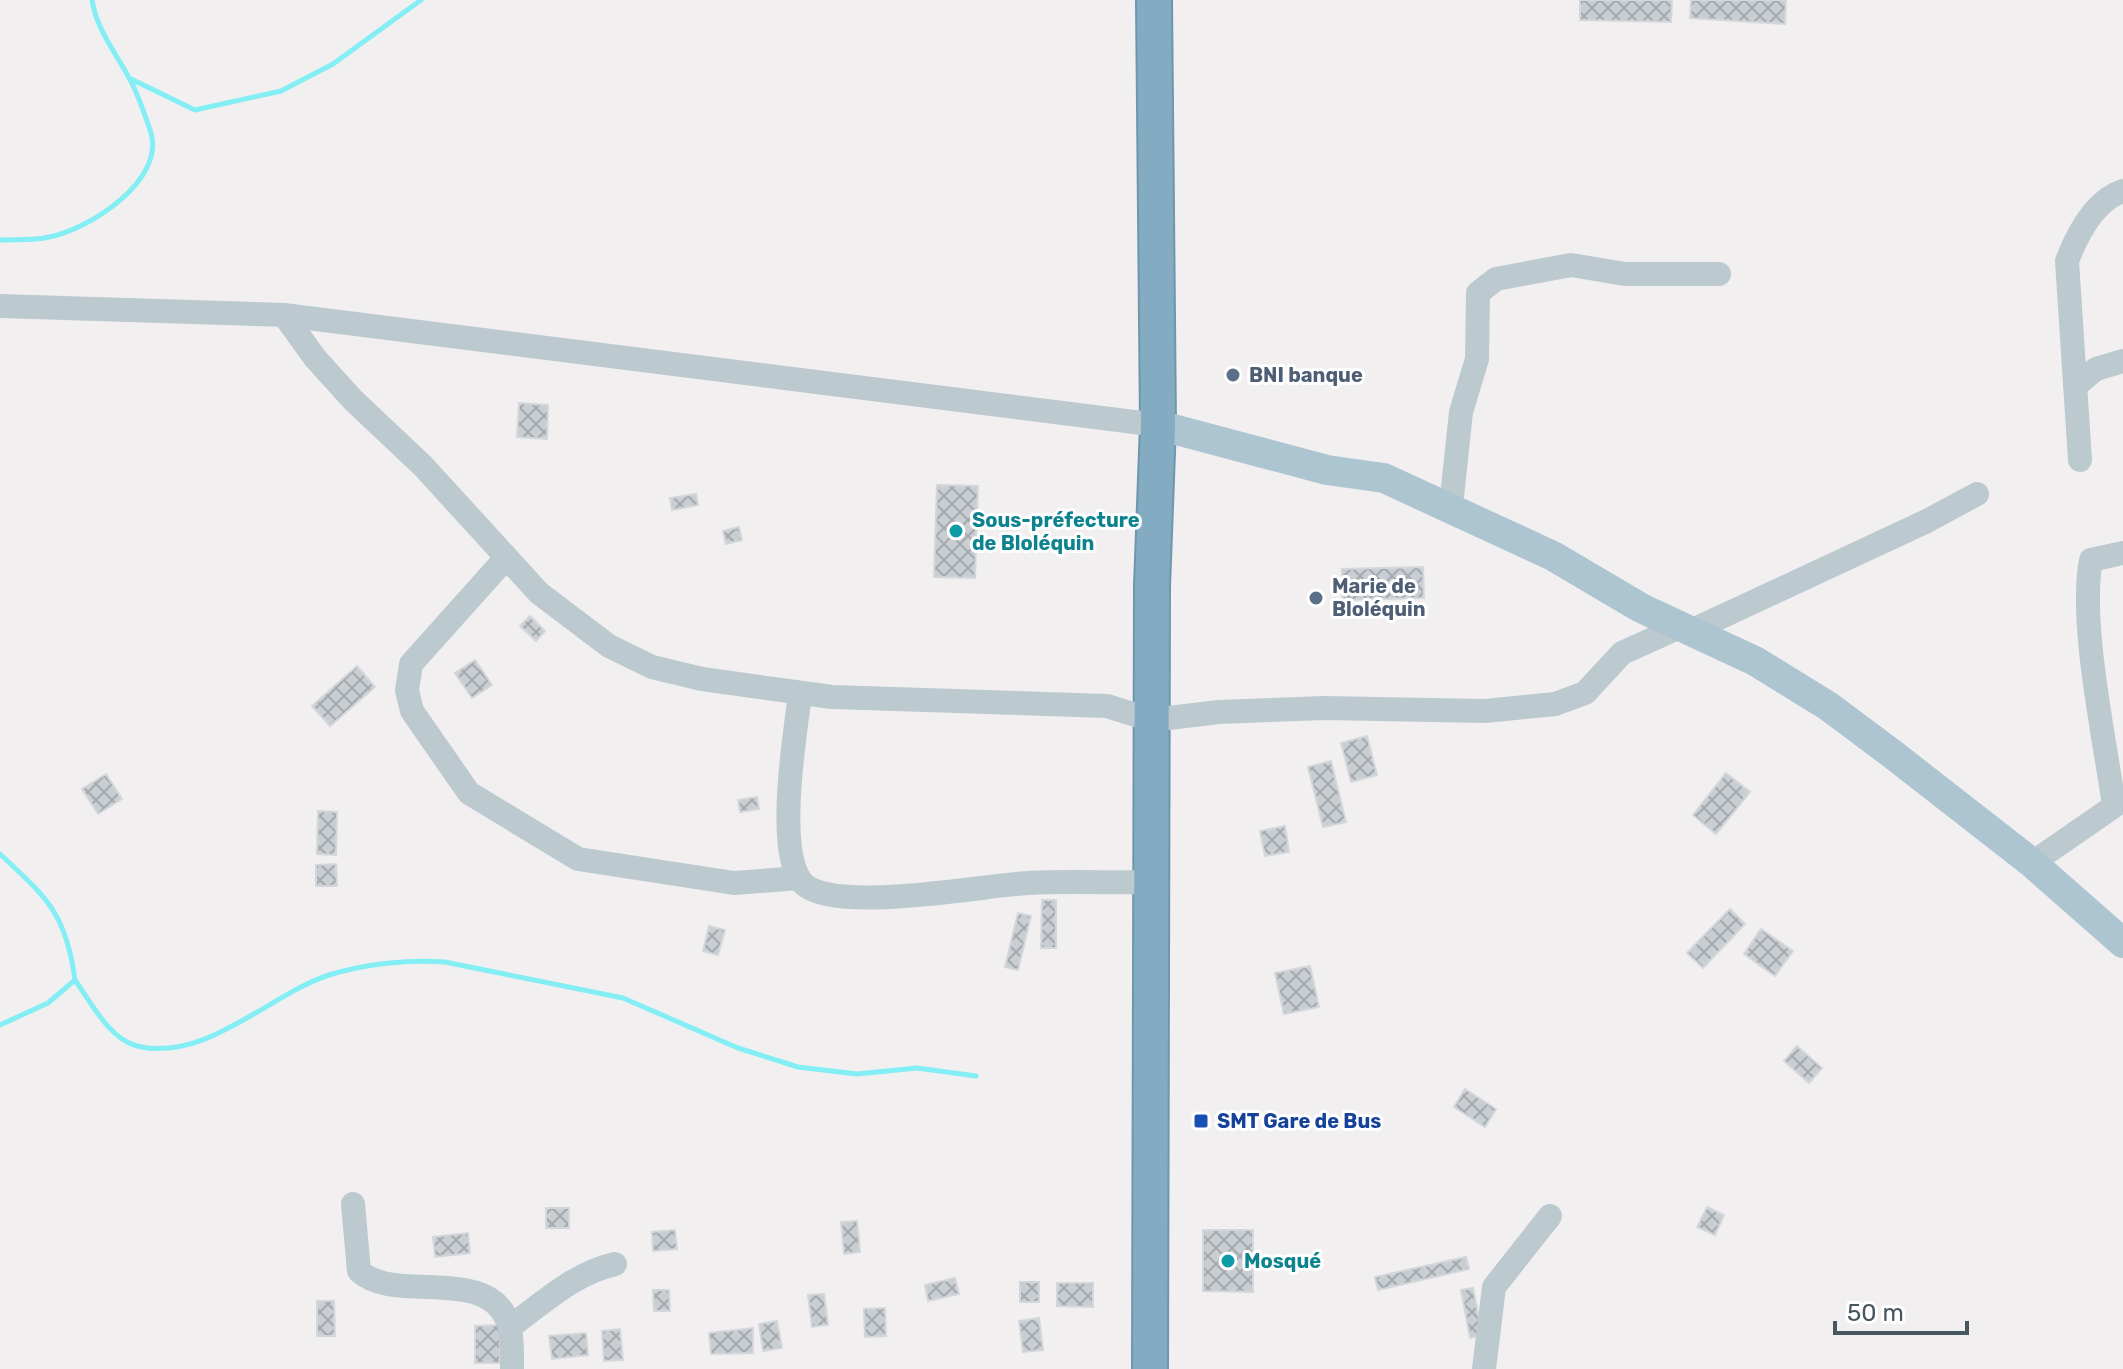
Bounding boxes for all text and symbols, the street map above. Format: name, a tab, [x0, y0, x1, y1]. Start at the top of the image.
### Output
place label: BNI banque	[1249, 363, 1363, 387]
marker: BNI banque	[1224, 366, 1242, 384]
place label: Sous-préfecture de Bloléquin	[972, 508, 1140, 555]
marker: Sous-préfecture de Bloléquin	[947, 522, 965, 540]
place label: Marie de Bloléquin	[1332, 574, 1426, 621]
marker: Marie de Bloléquin	[1307, 589, 1325, 607]
place label: SMT Gare de Bus	[1217, 1109, 1381, 1133]
marker: SMT Gare de Bus	[1192, 1112, 1210, 1130]
place label: Mosqué	[1244, 1249, 1321, 1273]
marker: Mosqué	[1219, 1252, 1237, 1270]
scale bar	[1835, 1285, 1967, 1335]
text: 50 m	[1847, 1299, 1904, 1327]

